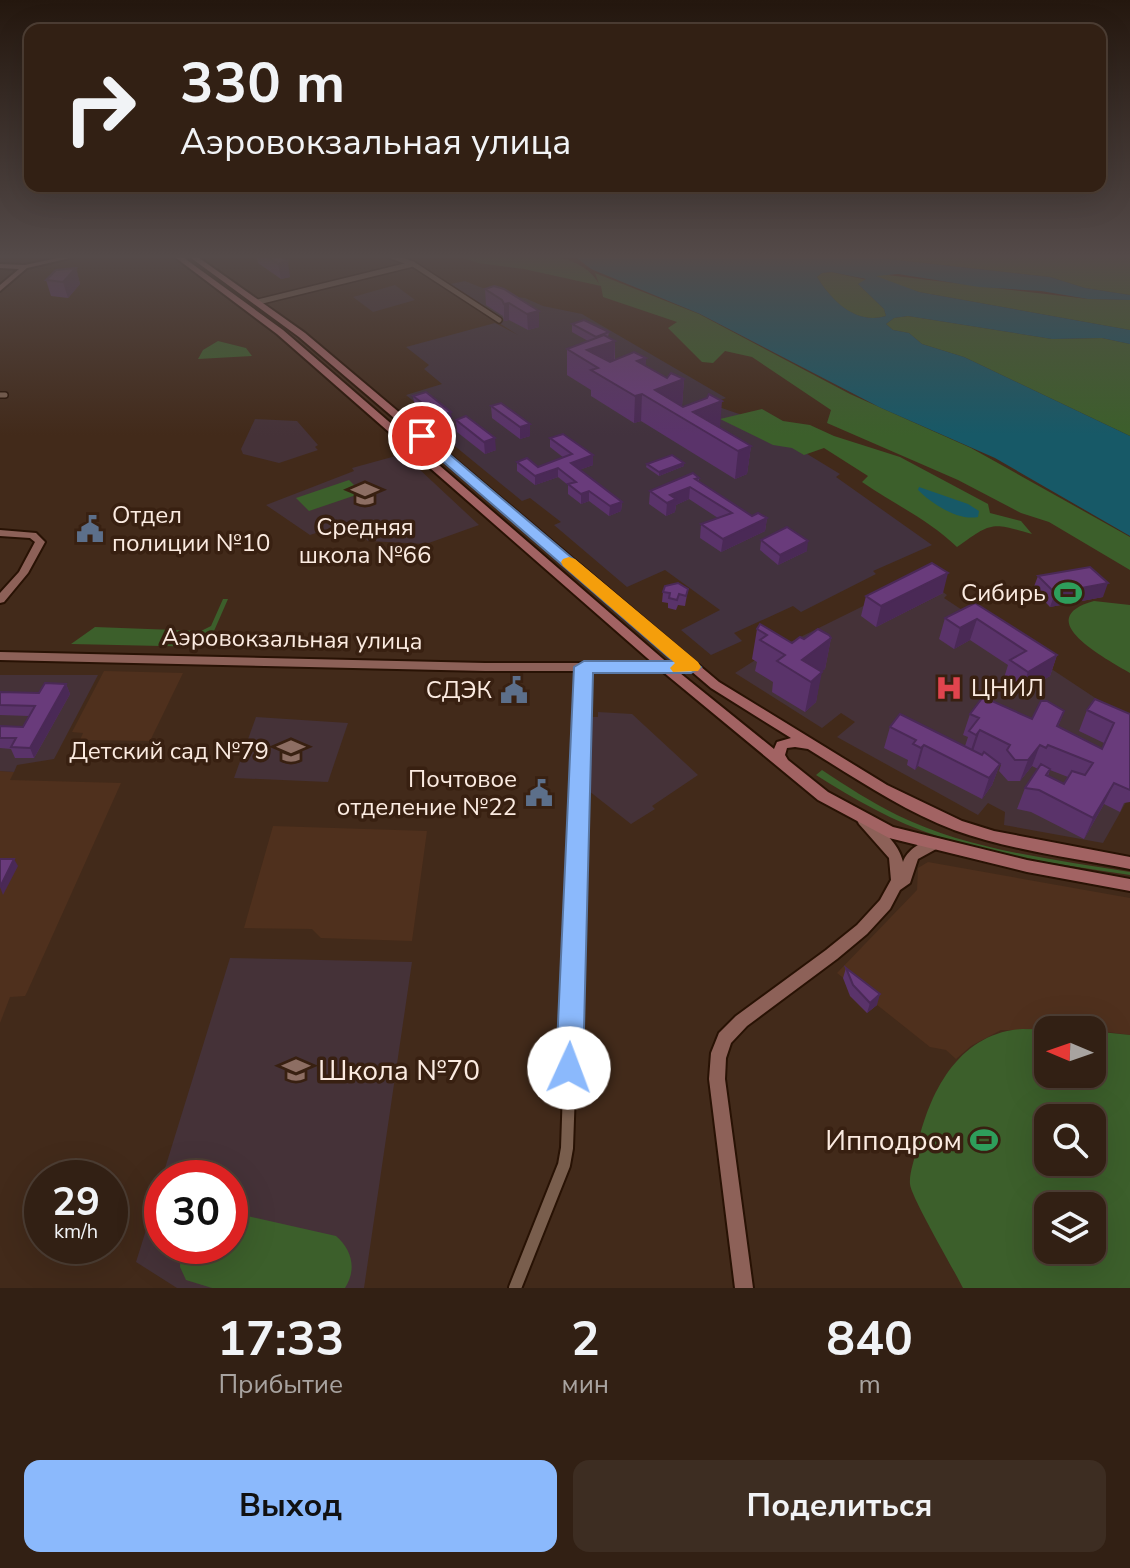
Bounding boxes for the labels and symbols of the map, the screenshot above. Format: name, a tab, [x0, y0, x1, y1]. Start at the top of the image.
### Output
pin	[388, 402, 456, 470]
school or university icon: Средняя школа №66	[350, 479, 380, 509]
place label: Отдел полиции №10	[112, 499, 270, 559]
place label: Средняя школа №66	[299, 511, 431, 571]
public building icon: Отдел полиции №10	[75, 514, 105, 544]
place label: Сибирь	[961, 577, 1046, 609]
sports icon: Сибирь	[1053, 578, 1083, 608]
street label: Аэровокзальная улица	[161, 621, 423, 657]
place label: ЦНИЛ	[971, 672, 1044, 704]
hospital icon: ЦНИЛ	[934, 673, 964, 703]
place label: СДЭК	[426, 674, 493, 706]
public building icon: СДЭК	[499, 675, 529, 705]
place label: Детский сад №79	[69, 735, 269, 767]
school or university icon: Детский сад №79	[276, 736, 306, 766]
place label: Почтовое отделение №22	[337, 763, 517, 823]
public building icon: Почтовое отделение №22	[524, 778, 554, 808]
north arrow	[1034, 1016, 1106, 1088]
position arrow	[527, 1026, 611, 1110]
place label: Школа №70	[318, 1052, 480, 1090]
school or university icon: Школа №70	[281, 1055, 311, 1085]
place label: Ипподром	[825, 1122, 962, 1160]
sports icon: Ипподром	[969, 1125, 999, 1155]
speed limit sign: 30	[144, 1160, 248, 1264]

